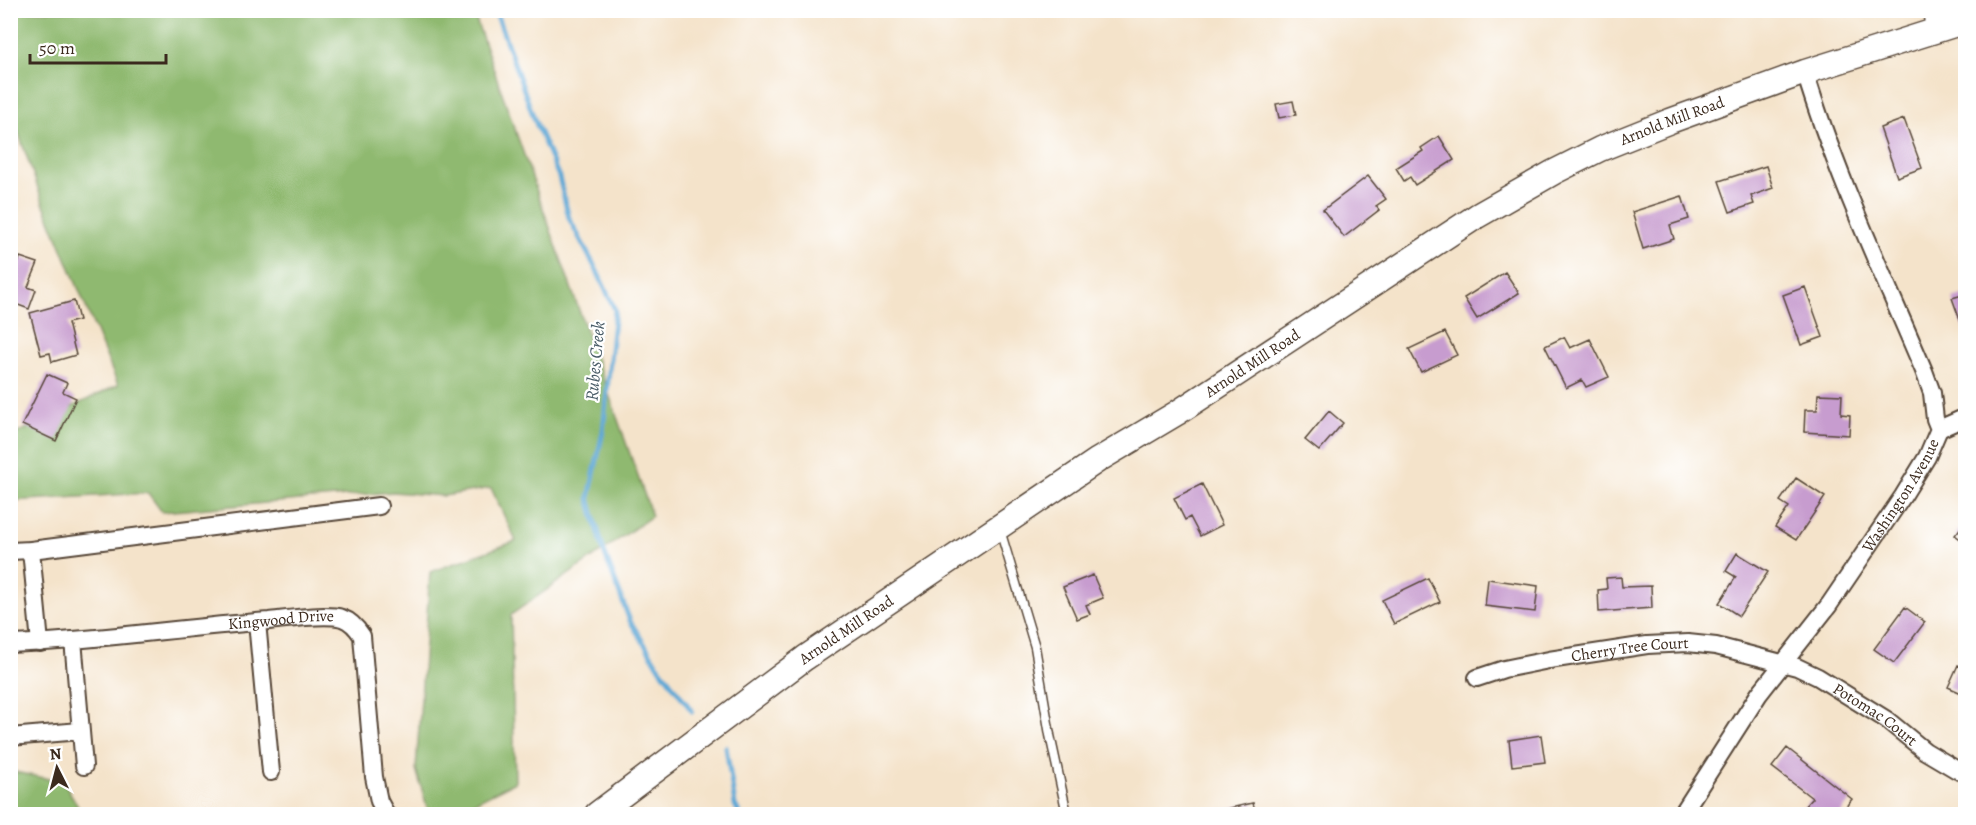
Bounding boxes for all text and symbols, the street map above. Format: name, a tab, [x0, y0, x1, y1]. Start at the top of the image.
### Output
scale bar	[30, 27, 166, 65]
text: 50 m	[39, 36, 75, 60]
street label: Arnold Mill Road	[1616, 91, 1728, 151]
water label: Rubes Creek	[580, 320, 610, 402]
street label: Arnold Mill Road	[1200, 324, 1305, 403]
street label: Washington Avenue	[1856, 435, 1945, 557]
street label: Arnold Mill Road	[794, 590, 898, 670]
street label: Kingwood Drive	[227, 605, 334, 635]
street label: Cherry Tree Court	[1570, 632, 1689, 667]
street label: Potomac Court	[1829, 678, 1922, 751]
north arrow	[27, 738, 87, 798]
text: N	[49, 742, 63, 766]

